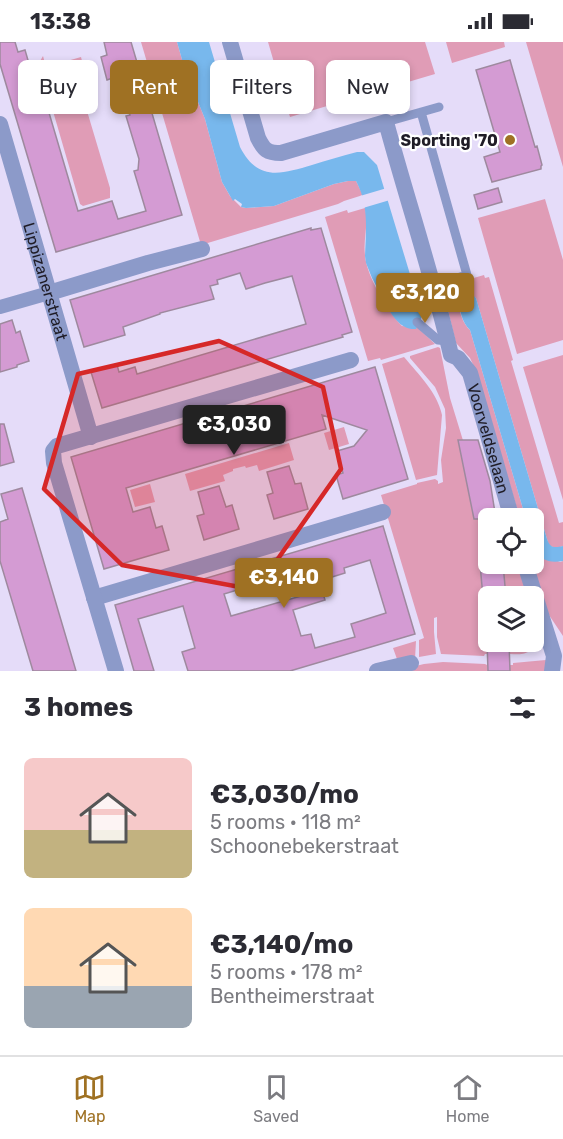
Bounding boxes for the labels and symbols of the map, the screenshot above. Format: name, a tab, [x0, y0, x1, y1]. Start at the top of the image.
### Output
place label: Sporting '70	[400, 131, 498, 150]
marker: Sporting '70	[503, 133, 517, 147]
street label: Lippizanerstraat	[20, 220, 72, 343]
pin: €3,120	[376, 273, 474, 324]
street label: Voorveldselaan	[464, 381, 514, 495]
pin: €3,030	[185, 405, 283, 456]
pin: €3,140	[235, 558, 333, 609]

